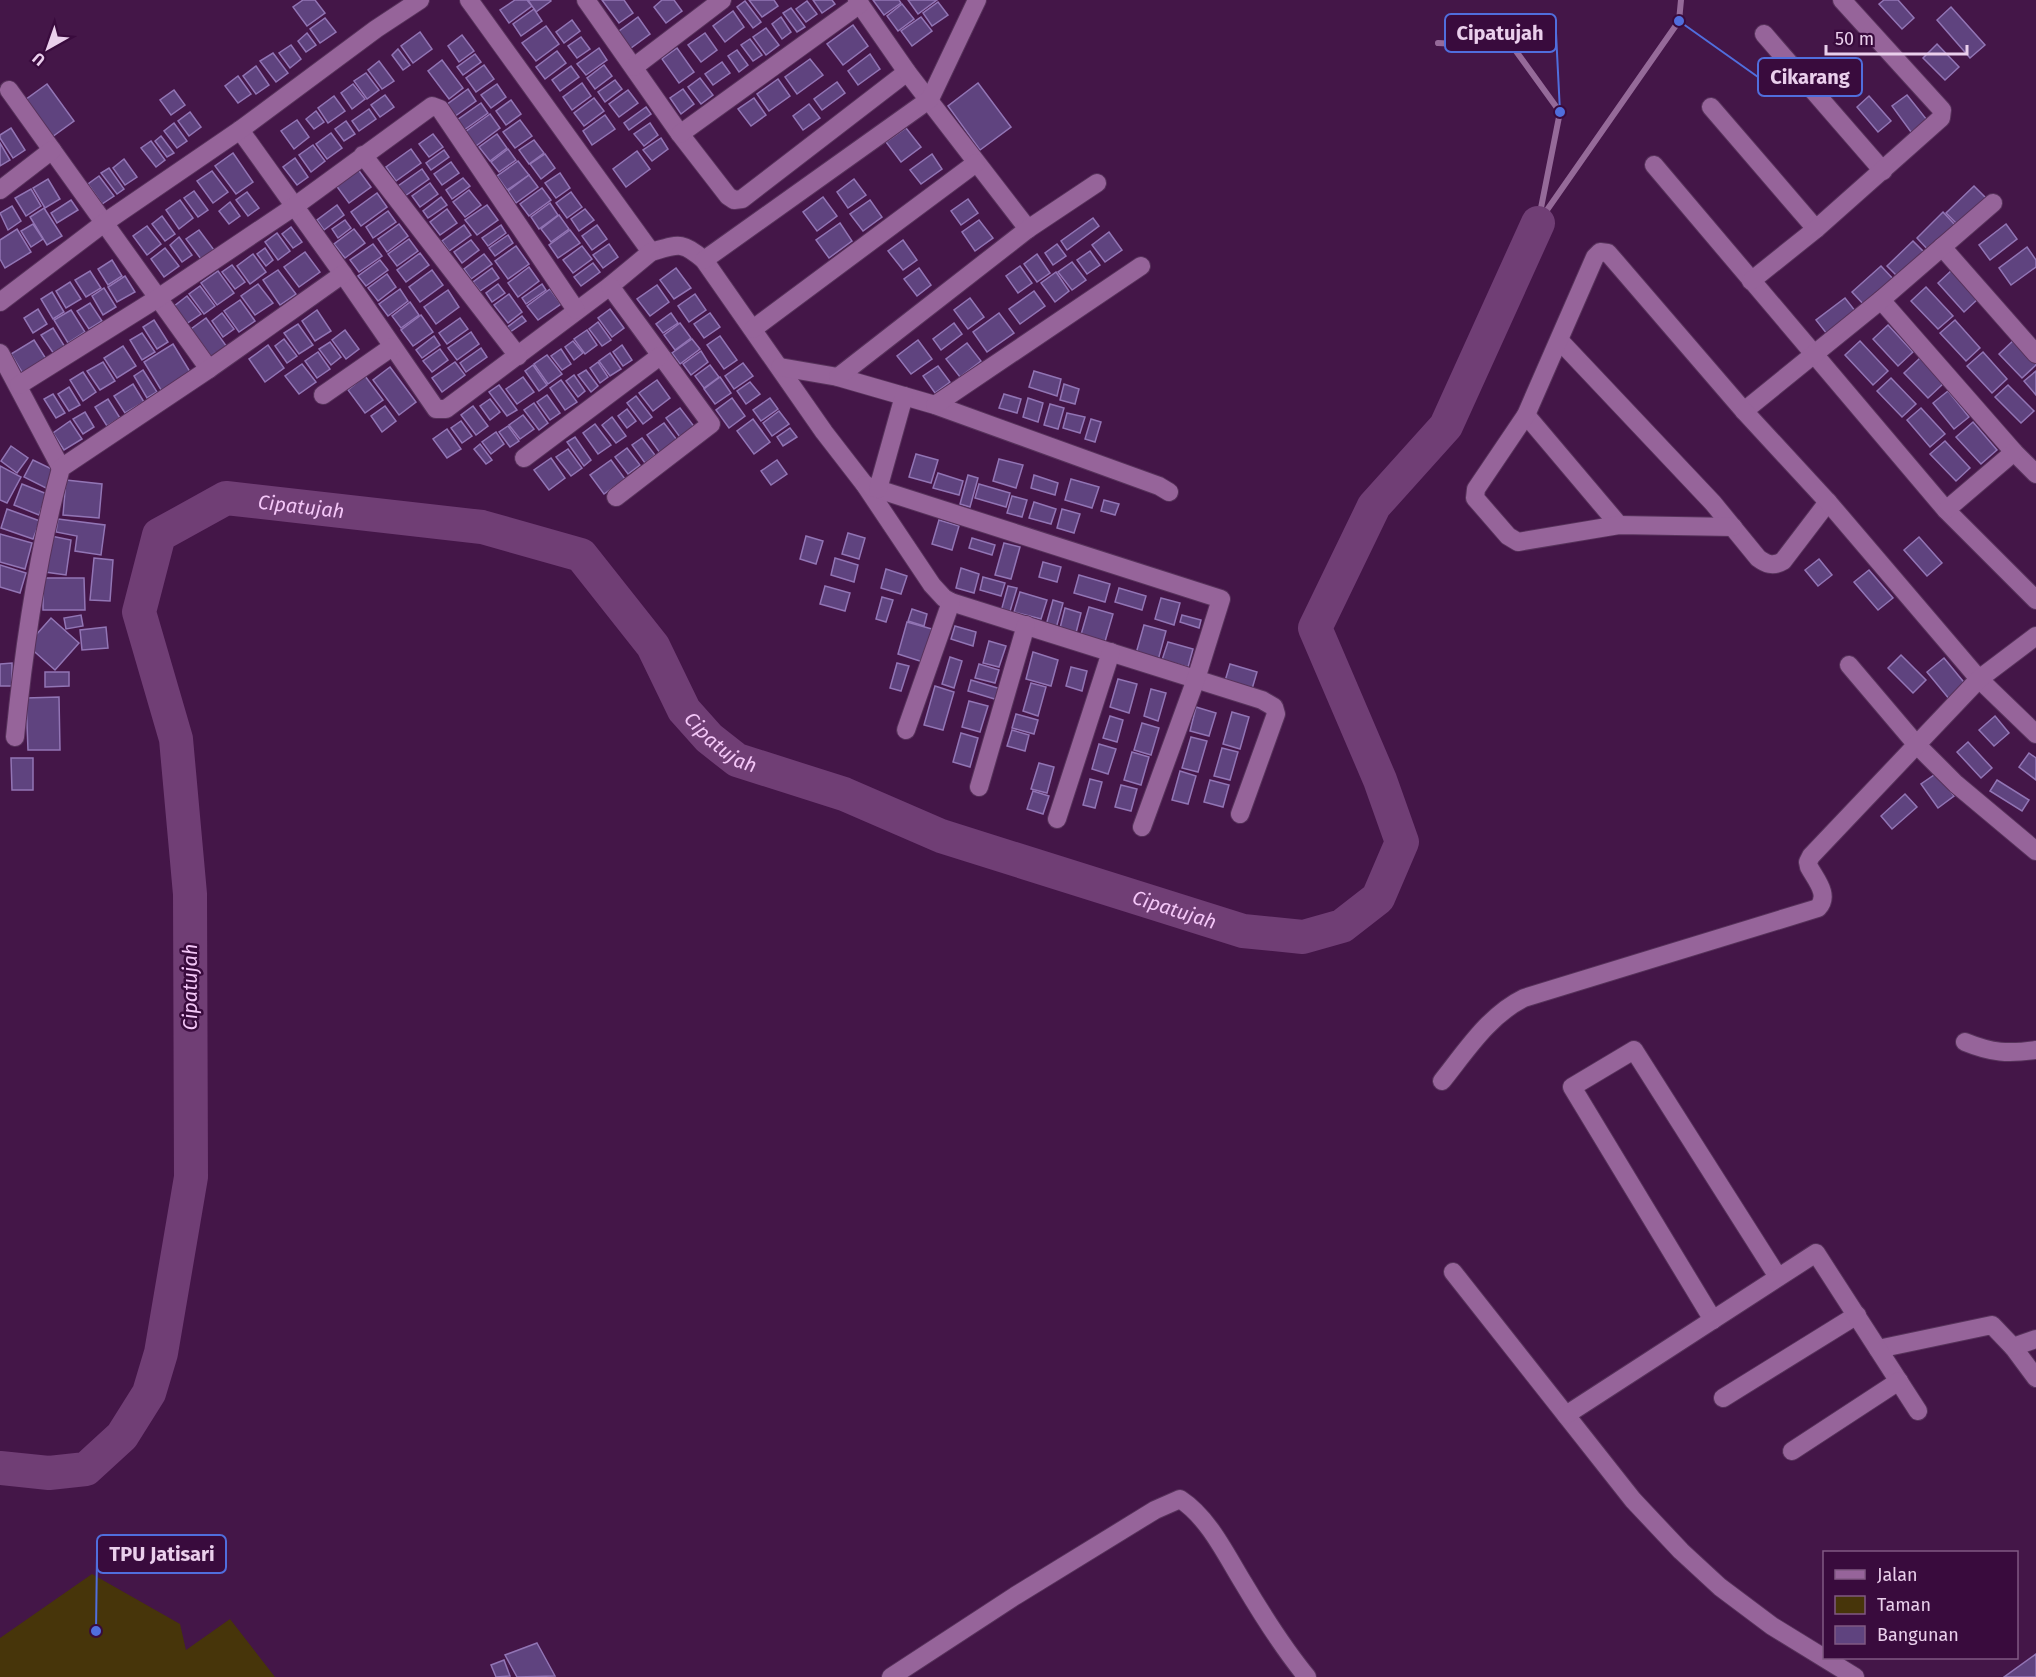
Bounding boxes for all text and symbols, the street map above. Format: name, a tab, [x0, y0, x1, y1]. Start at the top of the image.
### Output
callout: Cipatujah	[1445, 14, 1556, 52]
north arrow	[18, 18, 78, 78]
scale bar	[1826, 18, 1967, 56]
text: Cipatujah	[1456, 21, 1544, 45]
text: 50 m	[1835, 28, 1874, 50]
text: U	[29, 48, 49, 70]
callout: Cikarang	[1758, 58, 1862, 96]
text: Cikarang	[1770, 65, 1851, 89]
water label: Cipatujah	[257, 490, 346, 523]
water label: Cipatujah	[679, 707, 760, 778]
water label: Cipatujah	[1129, 885, 1220, 934]
water label: Cipatujah	[178, 944, 202, 1030]
callout: TPU Jatisari	[97, 1535, 226, 1573]
text: TPU Jatisari	[109, 1542, 215, 1566]
legend	[1823, 1551, 2018, 1659]
text: Jalan	[1877, 1564, 1918, 1586]
text: Taman	[1877, 1594, 1931, 1616]
text: Bangunan	[1877, 1624, 1959, 1646]

